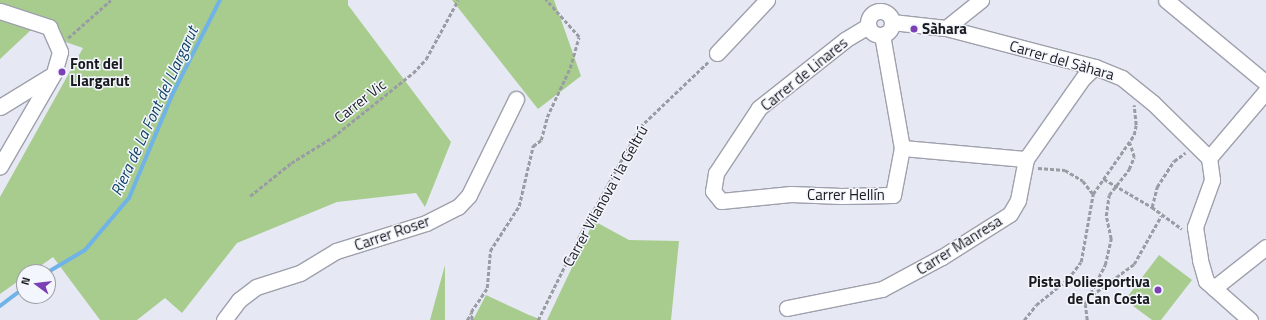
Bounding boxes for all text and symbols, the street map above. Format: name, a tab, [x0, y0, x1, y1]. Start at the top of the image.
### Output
place label: Sàhara	[922, 20, 967, 38]
water label: Riera de La Font del Llargarut	[106, 23, 202, 199]
marker: Sàhara	[909, 24, 919, 34]
street label: Carrer de Linares	[757, 34, 851, 114]
street label: Carrer del Sàhara	[1008, 36, 1116, 84]
place label: Font del Llargarut	[70, 54, 129, 89]
marker: Font del Llargarut	[57, 67, 67, 77]
street label: Carrer Vic	[331, 75, 389, 127]
street label: Carrer Vilanova i la Geltrú	[559, 122, 651, 270]
street label: Carrer Hellín	[807, 186, 885, 204]
street label: Carrer Roser	[352, 212, 432, 254]
street label: Carrer Manresa	[913, 212, 1005, 278]
north arrow	[16, 264, 56, 304]
place label: Pista Poliesportiva de Can Costa	[1028, 272, 1150, 307]
text: N	[17, 275, 34, 287]
marker: Pista Poliesportiva de Can Costa	[1153, 285, 1163, 295]

